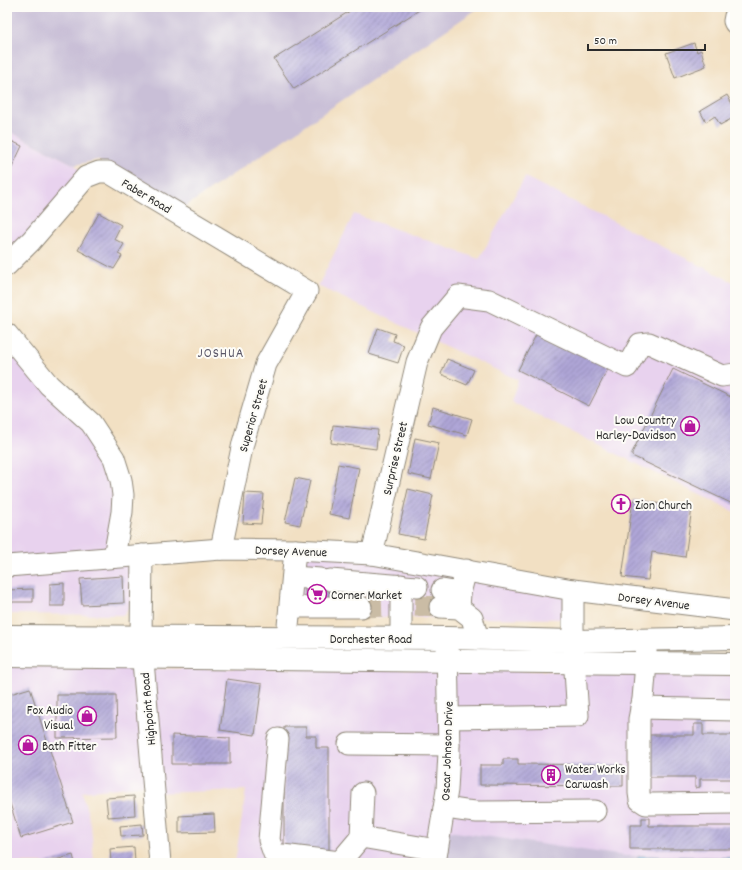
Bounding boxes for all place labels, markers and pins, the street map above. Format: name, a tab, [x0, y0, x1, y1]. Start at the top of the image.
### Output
place label: Low Country Harley-Davidson	[596, 412, 677, 446]
shop icon: Low Country Harley-Davidson	[679, 415, 701, 437]
church icon: Zion Church	[610, 493, 632, 515]
place label: Zion Church	[635, 497, 692, 516]
supermarket icon: Corner Market	[306, 583, 328, 605]
place label: Corner Market	[331, 587, 402, 606]
place label: Fox Audio Visual	[27, 702, 73, 736]
shop icon: Fox Audio Visual	[76, 705, 98, 727]
shop icon: Bath Fitter	[17, 734, 39, 756]
place label: Bath Fitter	[42, 738, 96, 757]
place label: Water Works Carwash	[565, 761, 626, 795]
building icon: Water Works Carwash	[540, 764, 562, 786]

